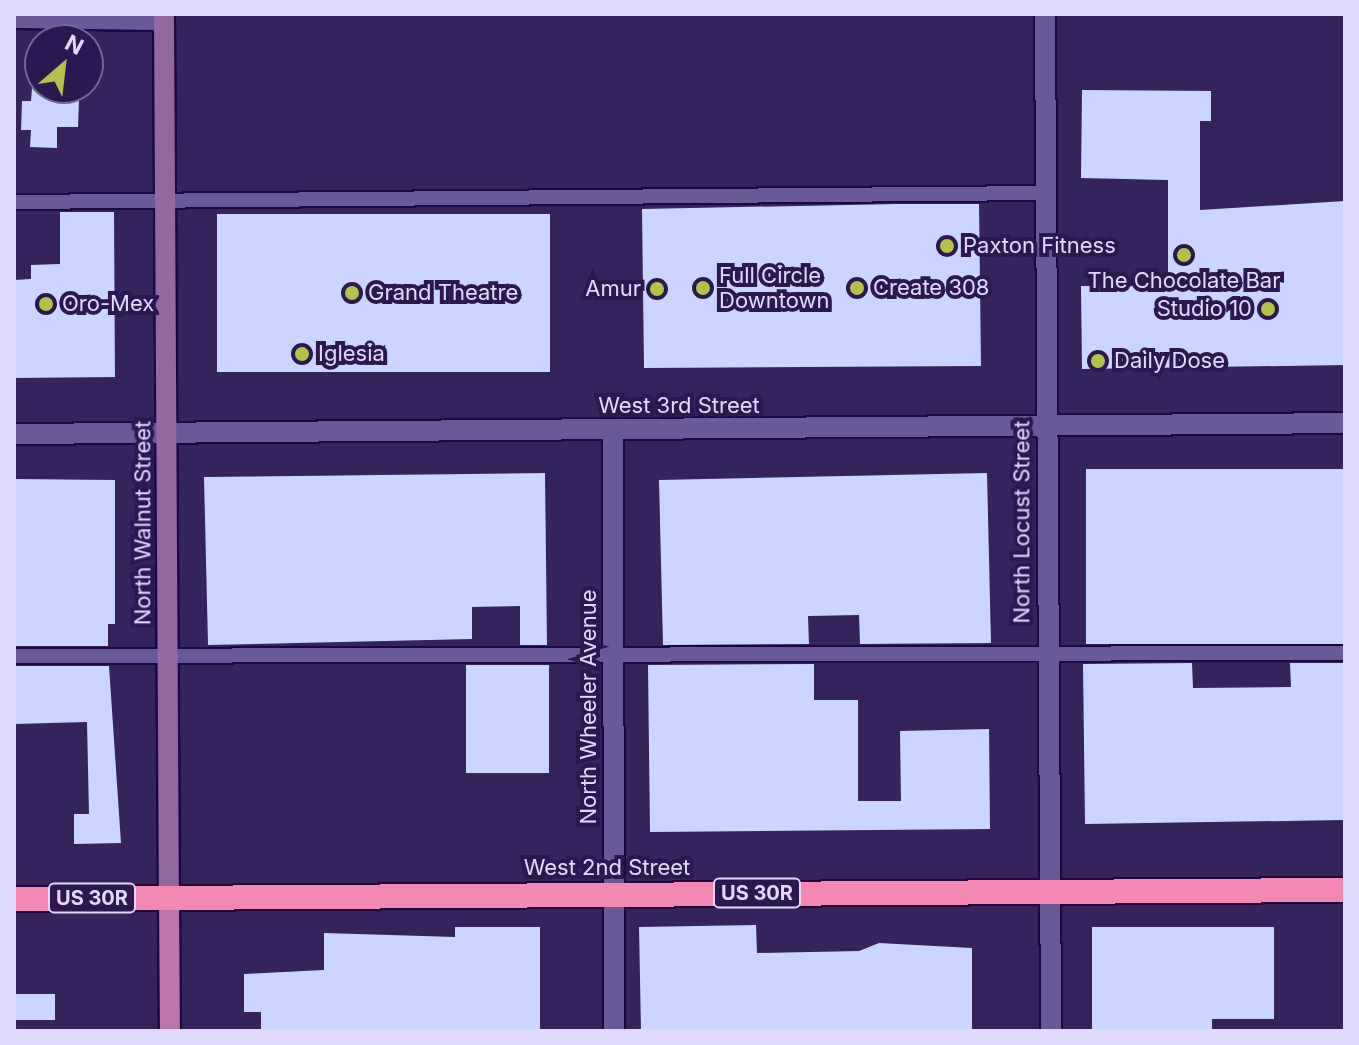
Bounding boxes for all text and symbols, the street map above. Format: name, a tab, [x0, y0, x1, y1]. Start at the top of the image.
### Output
north arrow	[24, 24, 104, 104]
text: N	[61, 29, 88, 60]
place label: Paxton Fitness	[963, 233, 1116, 259]
marker: Paxton Fitness	[938, 237, 956, 255]
marker: The Chocolate Bar	[1175, 246, 1193, 264]
place label: Full Circle Downtown	[719, 262, 829, 314]
place label: The Chocolate Bar	[1088, 268, 1280, 294]
place label: Create 308	[873, 275, 989, 301]
place label: Amur	[585, 276, 641, 302]
marker: Full Circle Downtown	[694, 279, 712, 297]
marker: Create 308	[848, 279, 866, 297]
place label: Grand Theatre	[368, 280, 518, 306]
marker: Amur	[648, 280, 666, 298]
marker: Grand Theatre	[343, 284, 361, 302]
place label: Oro-Mex	[62, 291, 154, 317]
marker: Oro-Mex	[37, 295, 55, 313]
place label: Studio 10	[1157, 296, 1252, 322]
marker: Studio 10	[1259, 300, 1277, 318]
place label: Iglesia	[318, 341, 385, 367]
marker: Iglesia	[293, 345, 311, 363]
place label: Daily Dose	[1114, 348, 1225, 374]
marker: Daily Dose	[1089, 352, 1107, 370]
street label: West 3rd Street	[598, 393, 760, 419]
street label: North Locust Street	[1009, 420, 1035, 624]
street label: North Walnut Street	[130, 421, 156, 625]
street label: North Wheeler Avenue	[576, 589, 602, 825]
street label: West 2nd Street	[524, 855, 690, 881]
road number: US 30R	[711, 877, 803, 909]
road number: US 30R	[46, 882, 138, 914]

